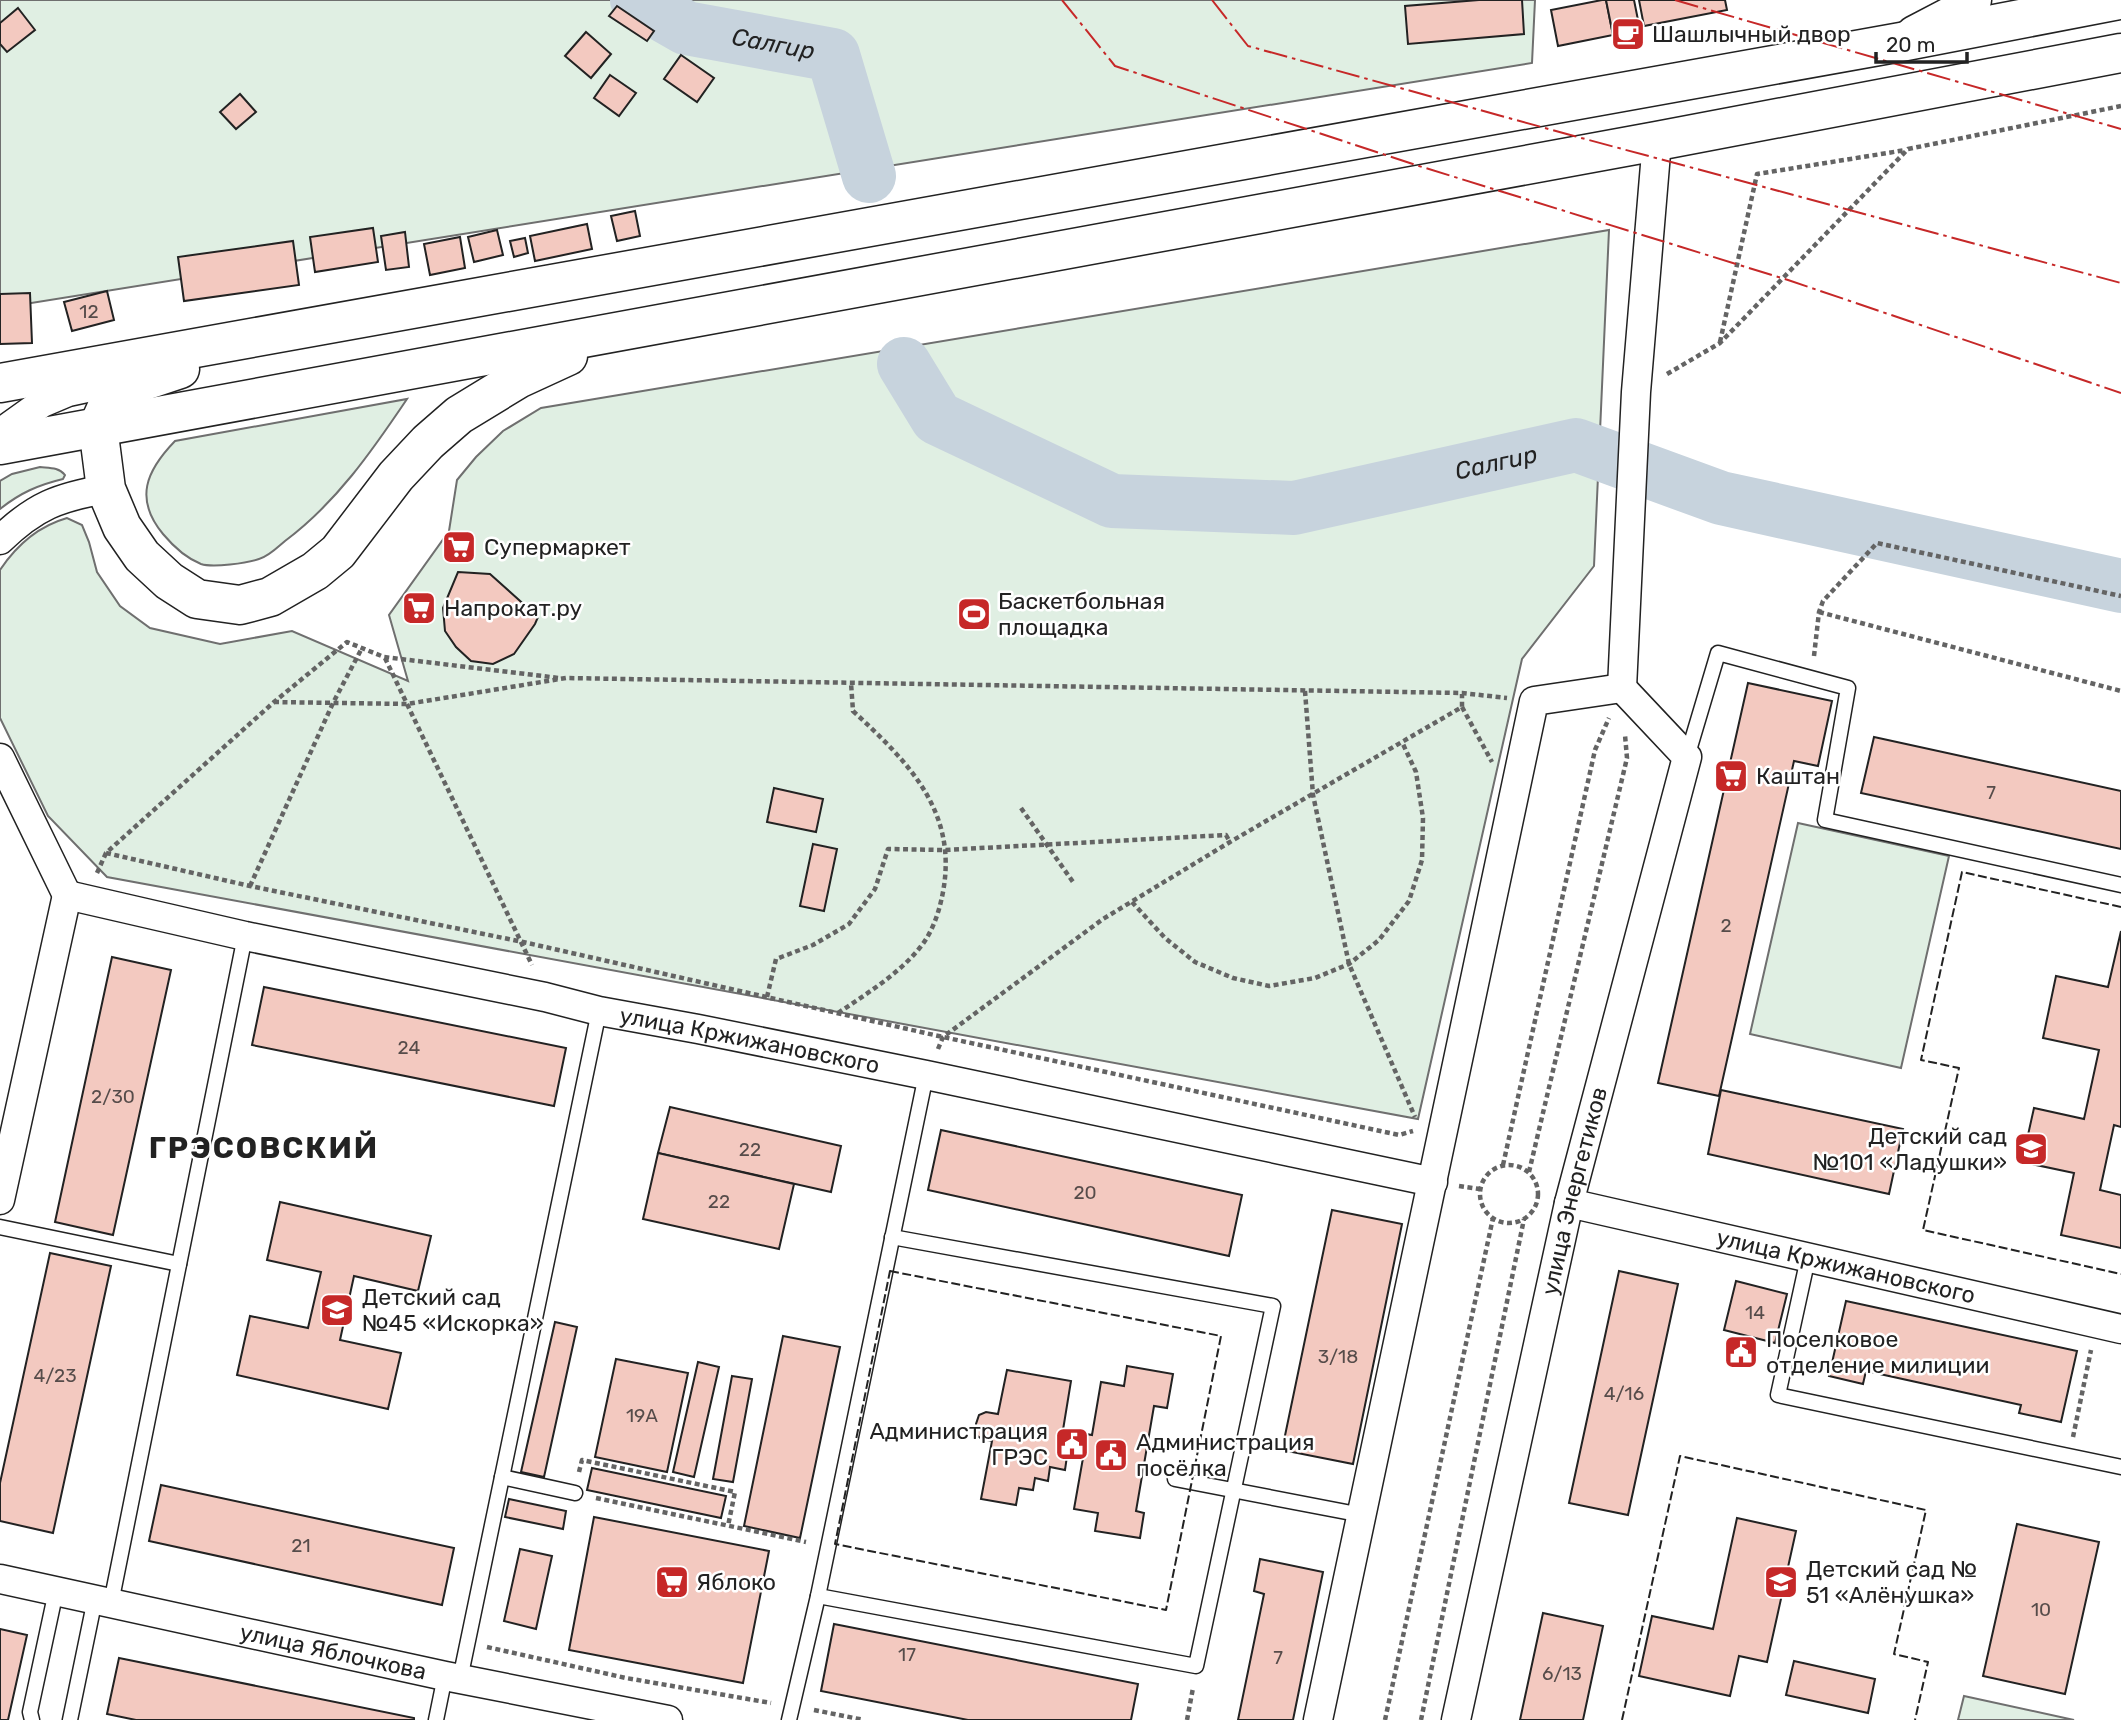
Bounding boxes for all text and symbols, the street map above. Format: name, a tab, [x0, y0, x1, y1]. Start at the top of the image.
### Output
cafe icon: Шашлычный двор	[1609, 15, 1647, 53]
place label: Шашлычный двор	[1652, 20, 1851, 48]
scale bar	[1876, 21, 1967, 65]
water label: Салгир	[730, 23, 816, 65]
text: 20 m	[1886, 32, 1935, 57]
house number: 12	[79, 300, 99, 323]
water label: Салгир	[1452, 440, 1540, 486]
supermarket icon: Супермаркет	[440, 528, 478, 566]
place label: Супермаркет	[484, 533, 631, 561]
place label: Баскетбольная площадка	[998, 587, 1165, 641]
supermarket icon: Напрокат.ру	[400, 589, 438, 627]
place label: Напрокат.ру	[444, 594, 582, 622]
sports icon: Баскетбольная площадка	[955, 595, 993, 633]
supermarket icon: Каштан	[1712, 757, 1750, 795]
place label: Каштан	[1756, 762, 1840, 790]
house number: 7	[1986, 781, 1996, 804]
house number: 2	[1720, 914, 1732, 937]
street label: улица Кржижановского	[617, 1001, 882, 1079]
house number: 24	[398, 1036, 421, 1059]
street label: улица Энергетиков	[1535, 1084, 1613, 1298]
house number: 2/30	[91, 1085, 135, 1108]
place label: Детский сад №101 «Ладушки»	[1813, 1122, 2007, 1176]
district label: ГРЭСОВСКИЙ	[149, 1130, 379, 1166]
school or university icon: Детский сад №101 «Ладушки»	[2012, 1130, 2050, 1168]
house number: 22	[739, 1138, 761, 1161]
house number: 20	[1073, 1181, 1097, 1204]
house number: 22	[708, 1190, 730, 1213]
street label: улица Кржижановского	[1714, 1223, 1978, 1309]
place label: Детский сад №45 «Искорка»	[362, 1283, 544, 1337]
school or university icon: Детский сад №45 «Искорка»	[318, 1291, 356, 1329]
house number: 14	[1745, 1301, 1765, 1324]
place label: Поселковое отделение милиции	[1766, 1325, 1990, 1379]
public building icon: Поселковое отделение милиции	[1722, 1333, 1760, 1371]
house number: 3/18	[1318, 1345, 1358, 1368]
house number: 4/23	[33, 1364, 77, 1387]
house number: 4/16	[1604, 1382, 1644, 1405]
house number: 19А	[626, 1404, 658, 1427]
place label: Администрация ГРЭС	[869, 1417, 1048, 1471]
public building icon: Администрация ГРЭС	[1053, 1425, 1091, 1463]
place label: Администрация посёлка	[1136, 1428, 1315, 1482]
public building icon: Администрация посёлка	[1092, 1436, 1130, 1474]
house number: 21	[291, 1534, 311, 1557]
place label: Детский сад № 51 «Алёнушка»	[1806, 1555, 1977, 1609]
supermarket icon: Яблоко	[653, 1563, 691, 1601]
school or university icon: Детский сад № 51 «Алёнушка»	[1762, 1563, 1800, 1601]
place label: Яблоко	[696, 1568, 776, 1596]
house number: 10	[2031, 1598, 2051, 1621]
street label: улица Яблочкова	[237, 1618, 429, 1686]
house number: 17	[898, 1643, 916, 1666]
house number: 7	[1273, 1646, 1283, 1669]
house number: 6/13	[1542, 1662, 1582, 1685]

